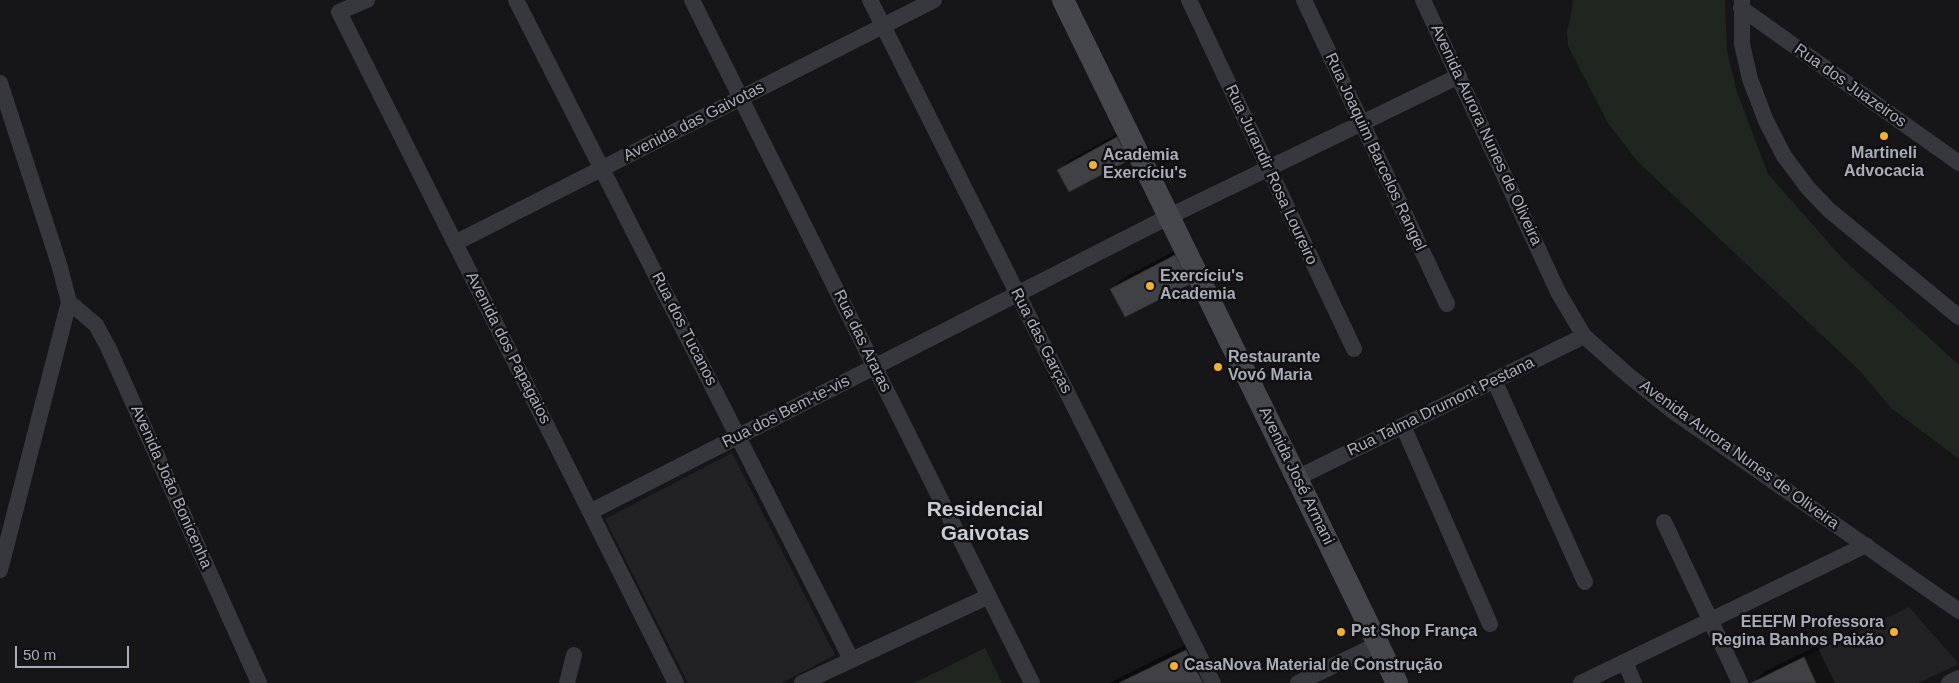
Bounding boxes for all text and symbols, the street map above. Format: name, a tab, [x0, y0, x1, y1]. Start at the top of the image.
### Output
street label: Avenida Aurora Nunes de Oliveira	[1426, 21, 1546, 249]
street label: Rua dos Juazeiros	[1790, 40, 1910, 132]
street label: Rua Joaquim Barcelos Rangel	[1321, 50, 1429, 254]
street label: Avenida das Gaivotas	[620, 78, 768, 166]
street label: Rua Jurandir Rosa Loureiro	[1221, 82, 1321, 268]
marker: Martineli Advocacia	[1878, 130, 1890, 142]
place label: Martineli Advocacia	[1844, 144, 1924, 182]
place label: Academia Exercíciu's	[1103, 146, 1187, 184]
marker: Academia Exercíciu's	[1087, 159, 1099, 171]
place label: Exercíciu's Academia	[1160, 267, 1244, 305]
street label: Avenida dos Papagaios	[461, 269, 555, 427]
street label: Rua dos Tucanos	[647, 269, 721, 389]
marker: Exercíciu's Academia	[1144, 280, 1156, 292]
street label: Rua das Garças	[1006, 285, 1076, 397]
street label: Rua das Araras	[829, 287, 895, 395]
place label: Restaurante Vovó Maria	[1228, 348, 1320, 386]
street label: Rua Talma Drumont Pestana	[1344, 353, 1538, 461]
marker: Restaurante Vovó Maria	[1212, 361, 1224, 373]
street label: Rua dos Bem-te-vis	[719, 372, 853, 452]
street label: Avenida Aurora Nunes de Oliveira	[1636, 376, 1842, 534]
street label: Avenida João Bonicenha	[126, 402, 216, 572]
street label: Avenida José Armani	[1254, 404, 1338, 548]
district label: Residencial Gaivotas	[927, 497, 1043, 547]
place label: EEEFM Professora Regina Banhos Paixão	[1712, 613, 1884, 651]
place label: Pet Shop França	[1351, 622, 1477, 642]
marker: Pet Shop França	[1335, 626, 1347, 638]
marker: EEEFM Professora Regina Banhos Paixão	[1888, 626, 1900, 638]
scale bar	[18, 636, 131, 668]
text: 50 m	[23, 646, 56, 663]
place label: CasaNova Material de Construção	[1184, 656, 1443, 676]
marker: CasaNova Material de Construção	[1168, 660, 1180, 672]

